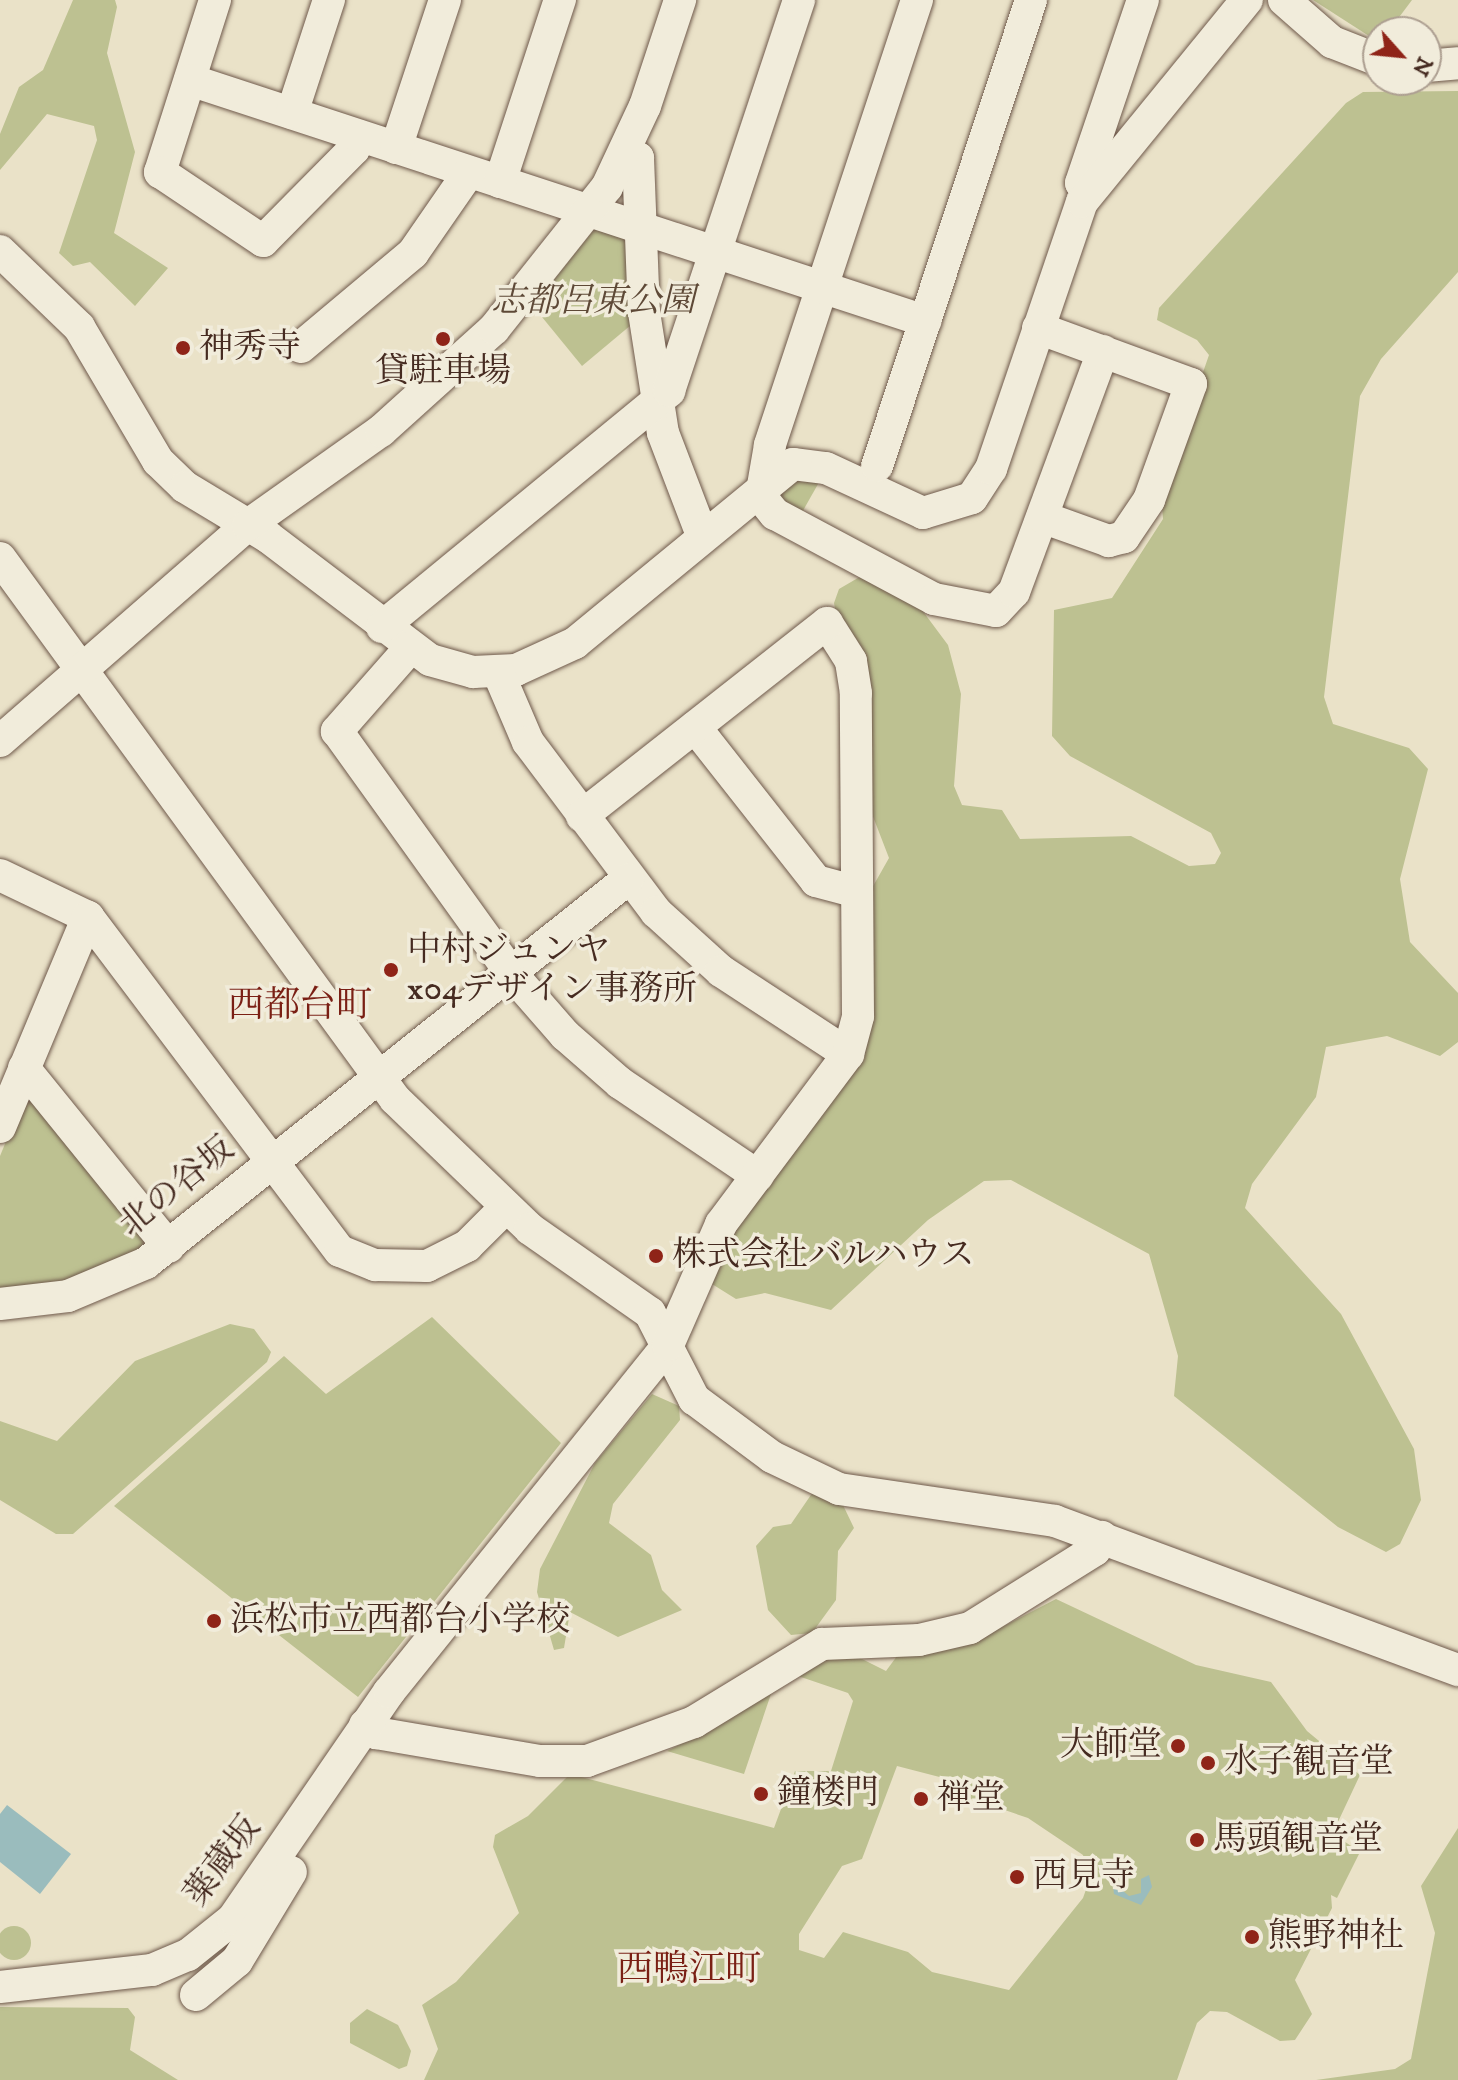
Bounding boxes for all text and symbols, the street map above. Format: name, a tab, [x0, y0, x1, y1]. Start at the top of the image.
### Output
north arrow	[1362, 16, 1442, 96]
text: N	[1406, 52, 1438, 80]
park label: 志都呂東公園	[491, 282, 695, 322]
place label: 神秀寺	[199, 328, 301, 368]
marker: 貸駐車場	[434, 330, 452, 348]
marker: 神秀寺	[174, 339, 192, 357]
place label: 貸駐車場	[375, 352, 511, 392]
place label: 中村ジュンヤ x04デザイン事務所	[407, 930, 699, 1010]
marker: 中村ジュンヤ x04デザイン事務所	[382, 961, 400, 979]
district label: 西都台町	[228, 984, 372, 1028]
street label: 北の谷坂	[111, 1128, 243, 1246]
place label: 株式会社バルハウス	[672, 1236, 978, 1276]
marker: 株式会社バルハウス	[647, 1247, 665, 1265]
place label: 浜松市立西都台小学校	[230, 1601, 570, 1641]
marker: 浜松市立西都台小学校	[205, 1612, 223, 1630]
place label: 大師堂	[1060, 1726, 1162, 1766]
marker: 大師堂	[1169, 1737, 1187, 1755]
place label: 水子観音堂	[1224, 1743, 1394, 1783]
marker: 水子観音堂	[1199, 1754, 1217, 1772]
place label: 鐘楼門	[777, 1774, 879, 1814]
place label: 禅堂	[937, 1779, 1005, 1819]
marker: 鐘楼門	[752, 1785, 770, 1803]
marker: 禅堂	[912, 1790, 930, 1808]
street label: 薬蔵坂	[176, 1808, 270, 1914]
place label: 馬頭観音堂	[1213, 1820, 1383, 1860]
marker: 馬頭観音堂	[1188, 1831, 1206, 1849]
place label: 西見寺	[1033, 1857, 1135, 1897]
marker: 西見寺	[1008, 1868, 1026, 1886]
place label: 熊野神社	[1268, 1917, 1404, 1957]
marker: 熊野神社	[1243, 1928, 1261, 1946]
district label: 西鴨江町	[617, 1948, 761, 1992]

